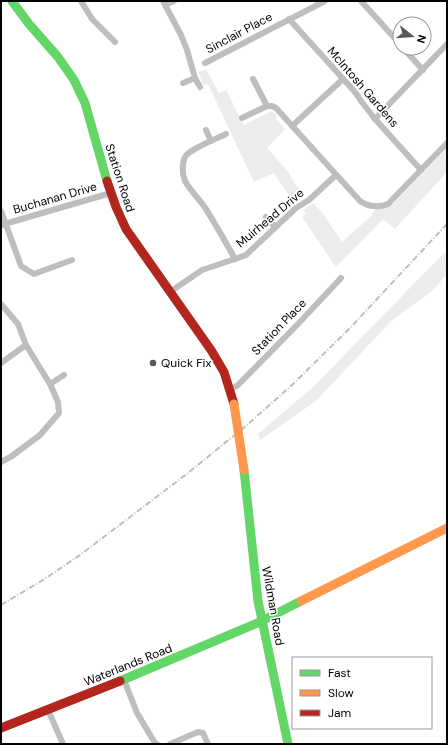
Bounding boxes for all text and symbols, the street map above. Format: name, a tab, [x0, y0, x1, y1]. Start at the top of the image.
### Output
street label: Sinclair Place	[203, 9, 275, 57]
north arrow	[392, 16, 432, 56]
text: N	[414, 33, 429, 45]
street label: McIntosh Gardens	[324, 43, 402, 131]
street label: Station Road	[101, 142, 139, 214]
street label: Buchanan Drive	[11, 178, 99, 218]
street label: Muirhead Drive	[233, 185, 307, 251]
street label: Station Place	[248, 295, 310, 359]
place label: Quick Fix	[161, 355, 211, 371]
marker: Quick Fix	[148, 358, 158, 368]
street label: Wildman Road	[258, 565, 288, 647]
street label: Waterlands Road	[81, 640, 175, 690]
legend	[292, 657, 432, 729]
text: Fast	[328, 665, 351, 681]
text: Slow	[328, 685, 354, 701]
text: Jam	[328, 705, 351, 721]

